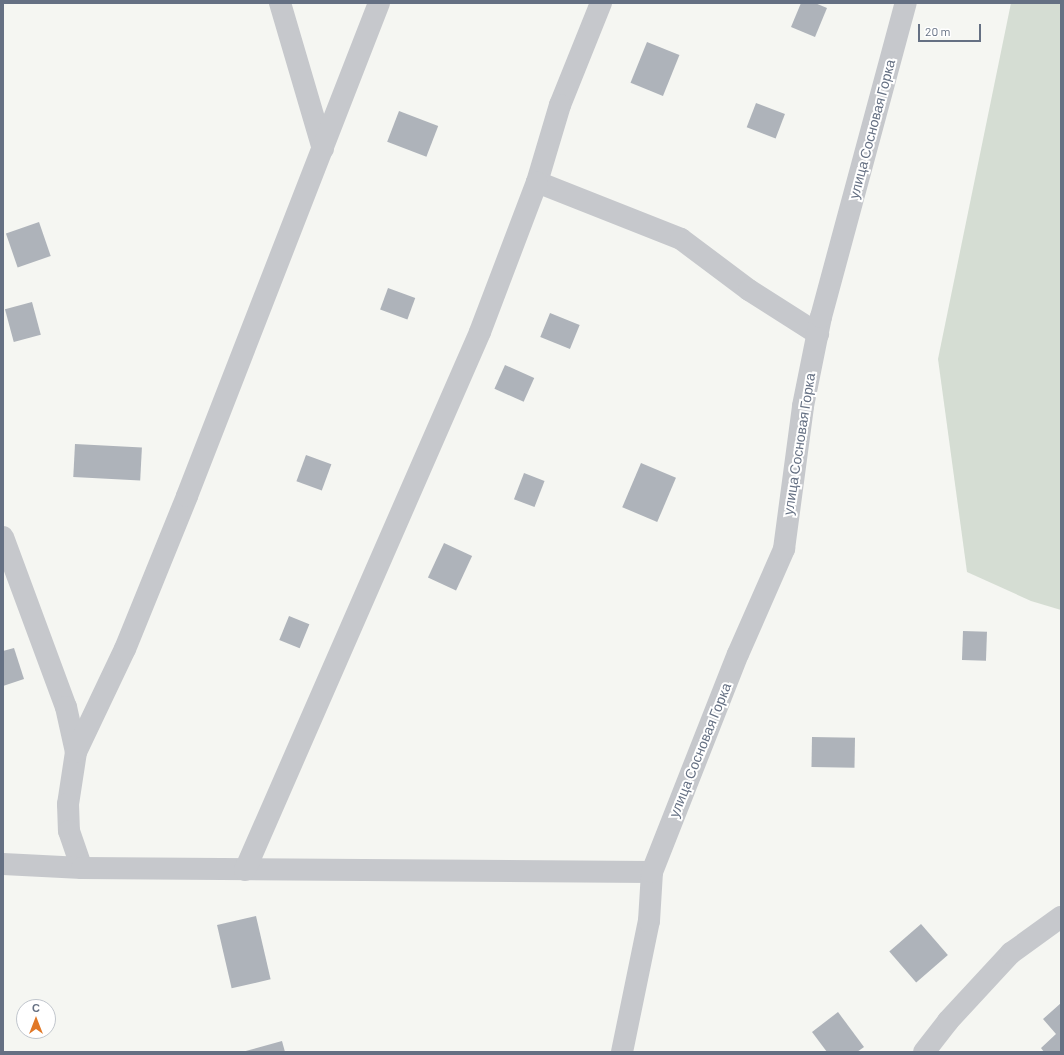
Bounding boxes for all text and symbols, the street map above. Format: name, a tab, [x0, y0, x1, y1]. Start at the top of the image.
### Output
scale bar	[920, 16, 983, 42]
text: 20 m	[925, 24, 951, 38]
street label: улица Сосновая Горка	[845, 57, 899, 201]
street label: улица Сосновая Горка	[779, 372, 819, 516]
street label: улица Сосновая Горка	[665, 680, 735, 820]
north arrow	[16, 999, 56, 1039]
text: С	[32, 1001, 40, 1014]

